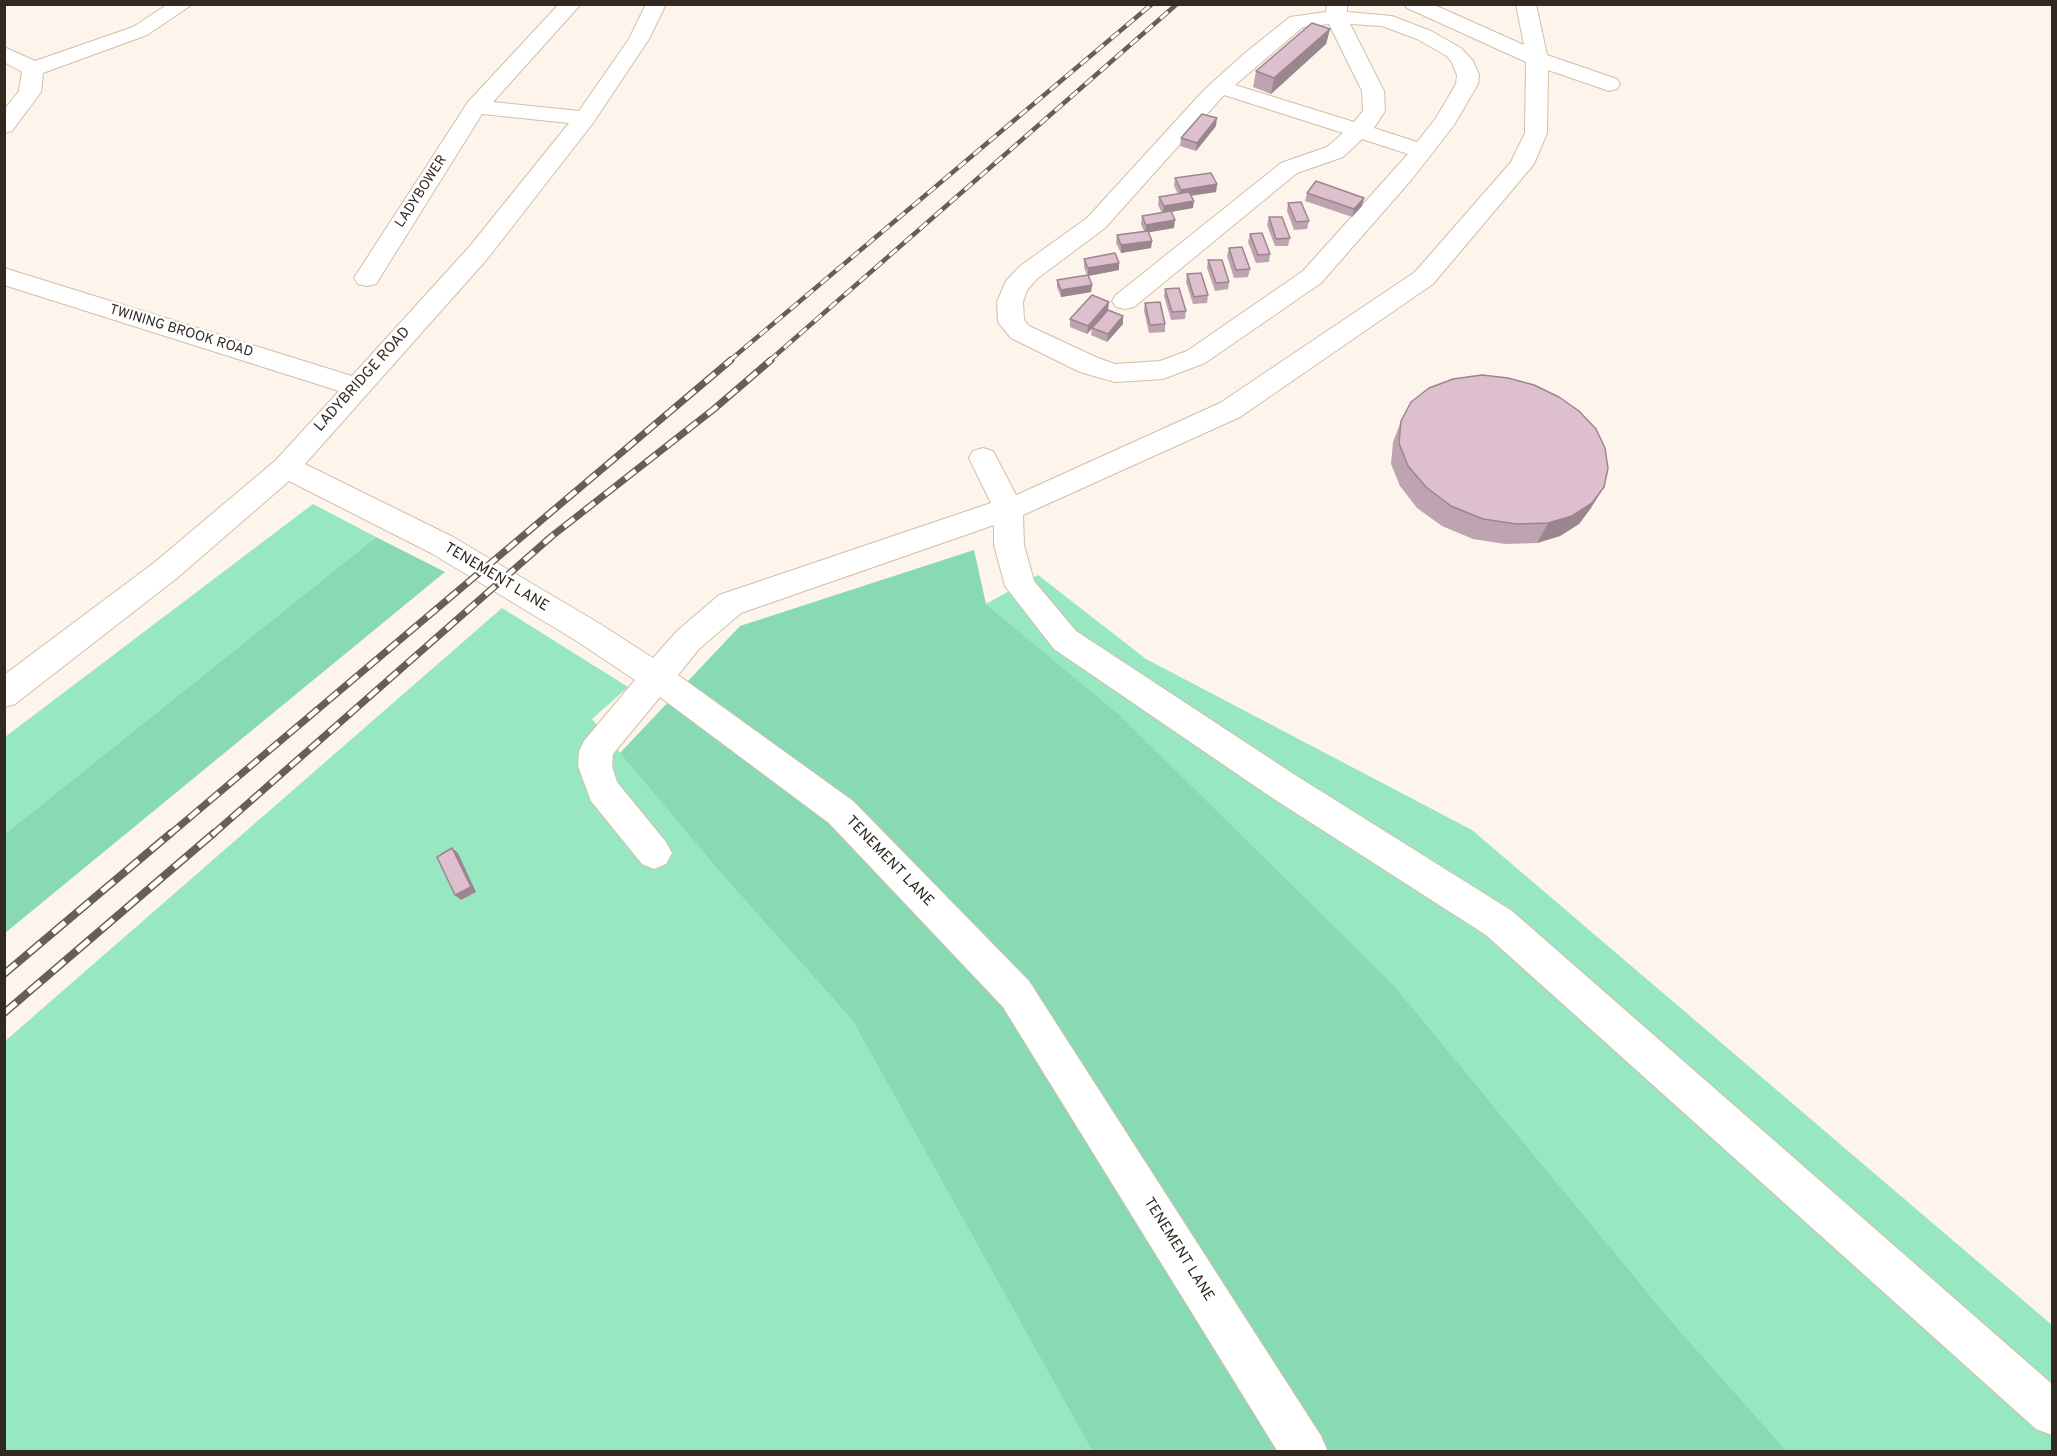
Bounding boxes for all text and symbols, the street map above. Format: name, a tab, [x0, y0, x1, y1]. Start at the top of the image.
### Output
street label: LADYBOWER	[392, 153, 452, 231]
street label: TWINING BROOK ROAD	[107, 302, 255, 362]
street label: LADYBRIDGE ROAD	[311, 324, 415, 436]
street label: TENEMENT LANE	[440, 540, 552, 616]
street label: TENEMENT LANE	[841, 813, 937, 911]
street label: TENEMENT LANE	[1139, 1195, 1217, 1305]

